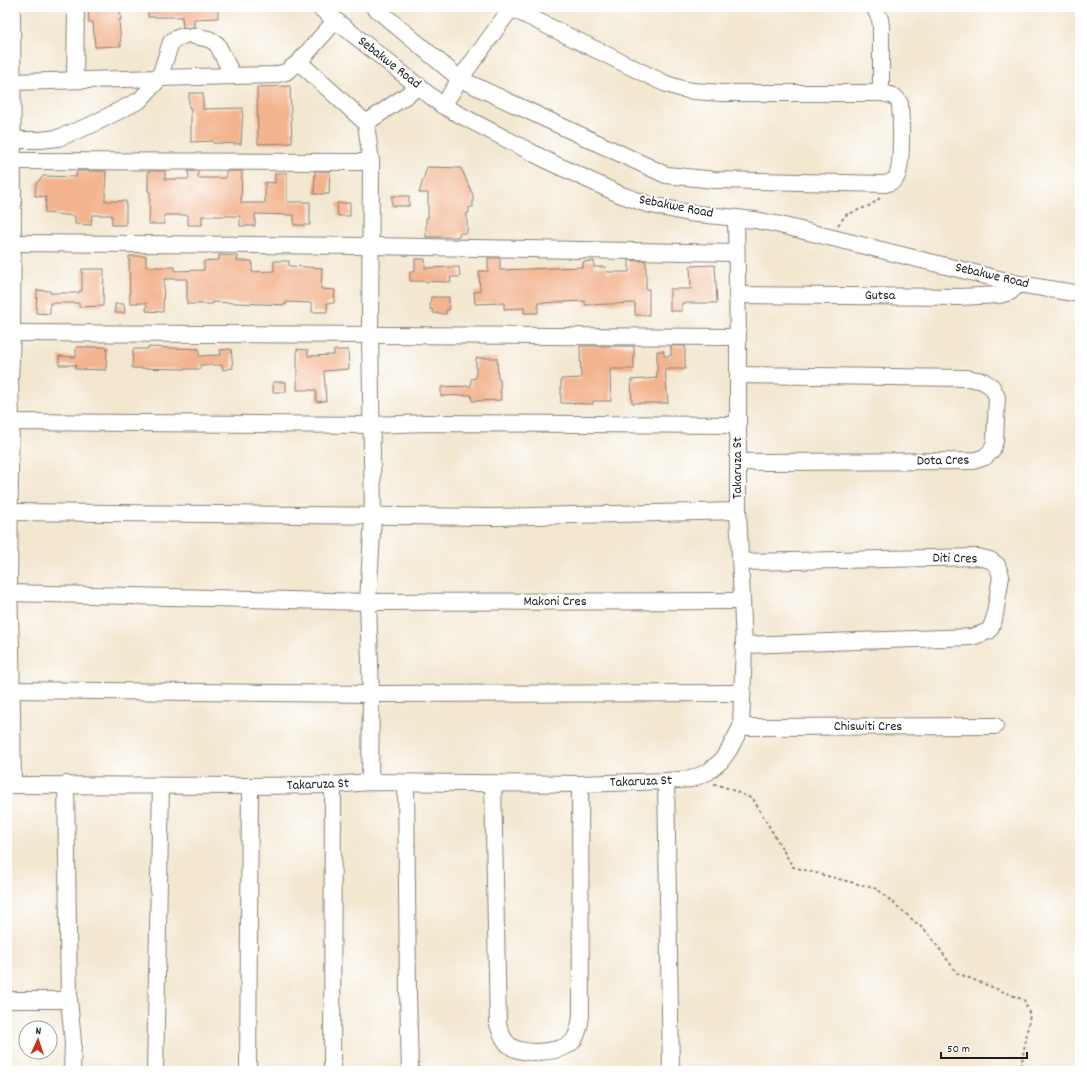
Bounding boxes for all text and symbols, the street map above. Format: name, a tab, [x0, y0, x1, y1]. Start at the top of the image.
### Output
street label: Sebakwe Road	[353, 32, 425, 94]
street label: Sebakwe Road	[637, 190, 715, 224]
street label: Sebakwe Road	[953, 258, 1031, 294]
street label: Gutsa	[865, 286, 896, 306]
street label: Takaruza St	[728, 437, 748, 499]
street label: Dota Cres	[917, 451, 970, 471]
street label: Diti Cres	[932, 549, 978, 569]
street label: Makoni Cres	[523, 592, 587, 612]
street label: Chiswiti Cres	[834, 717, 902, 737]
street label: Takaruza St	[610, 771, 672, 793]
street label: Takaruza St	[287, 774, 349, 796]
north arrow	[18, 1020, 58, 1060]
text: N	[35, 1024, 42, 1040]
scale bar	[941, 1034, 1027, 1060]
text: 50 m	[947, 1041, 970, 1058]

